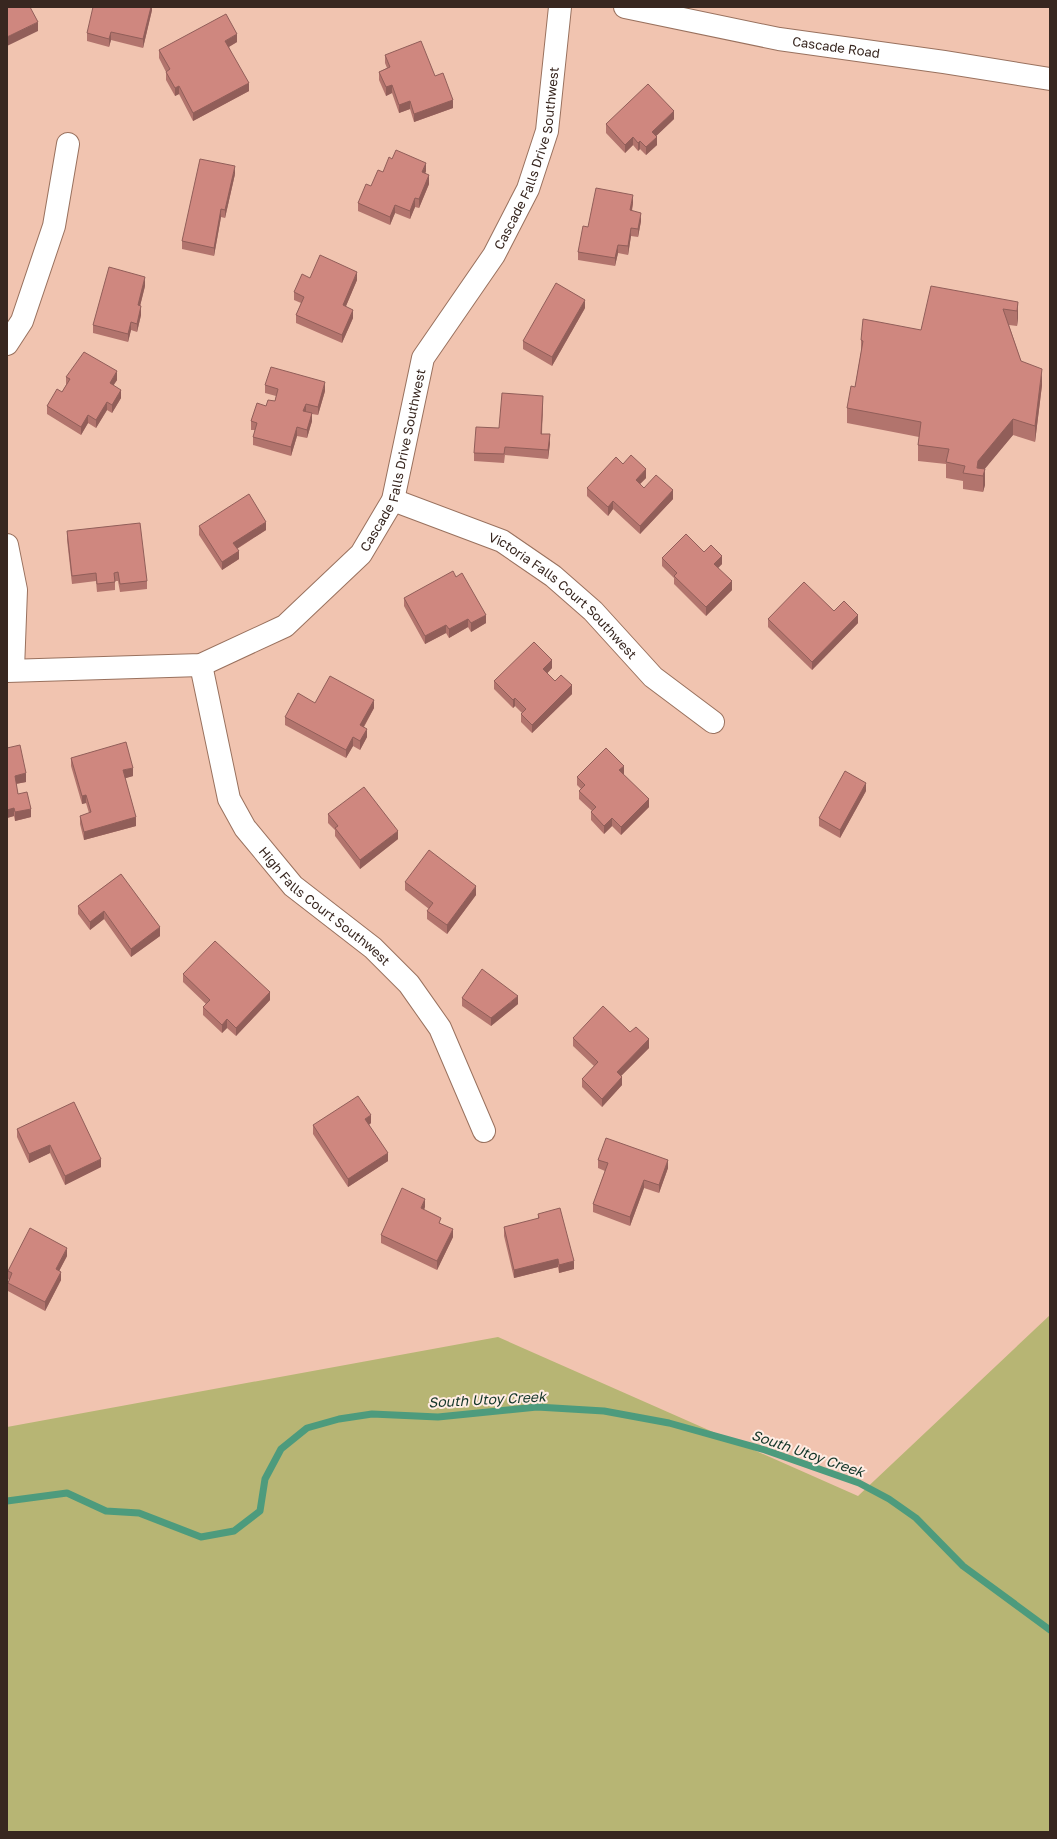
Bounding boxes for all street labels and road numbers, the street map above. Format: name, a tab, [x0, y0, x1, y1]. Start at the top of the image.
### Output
street label: Cascade Road	[791, 33, 881, 61]
street label: Cascade Falls Drive Southwest	[490, 66, 562, 252]
street label: Cascade Falls Drive Southwest	[356, 367, 429, 554]
street label: Victoria Falls Court Southwest	[486, 529, 640, 662]
street label: High Falls Court Southwest	[256, 843, 394, 969]

